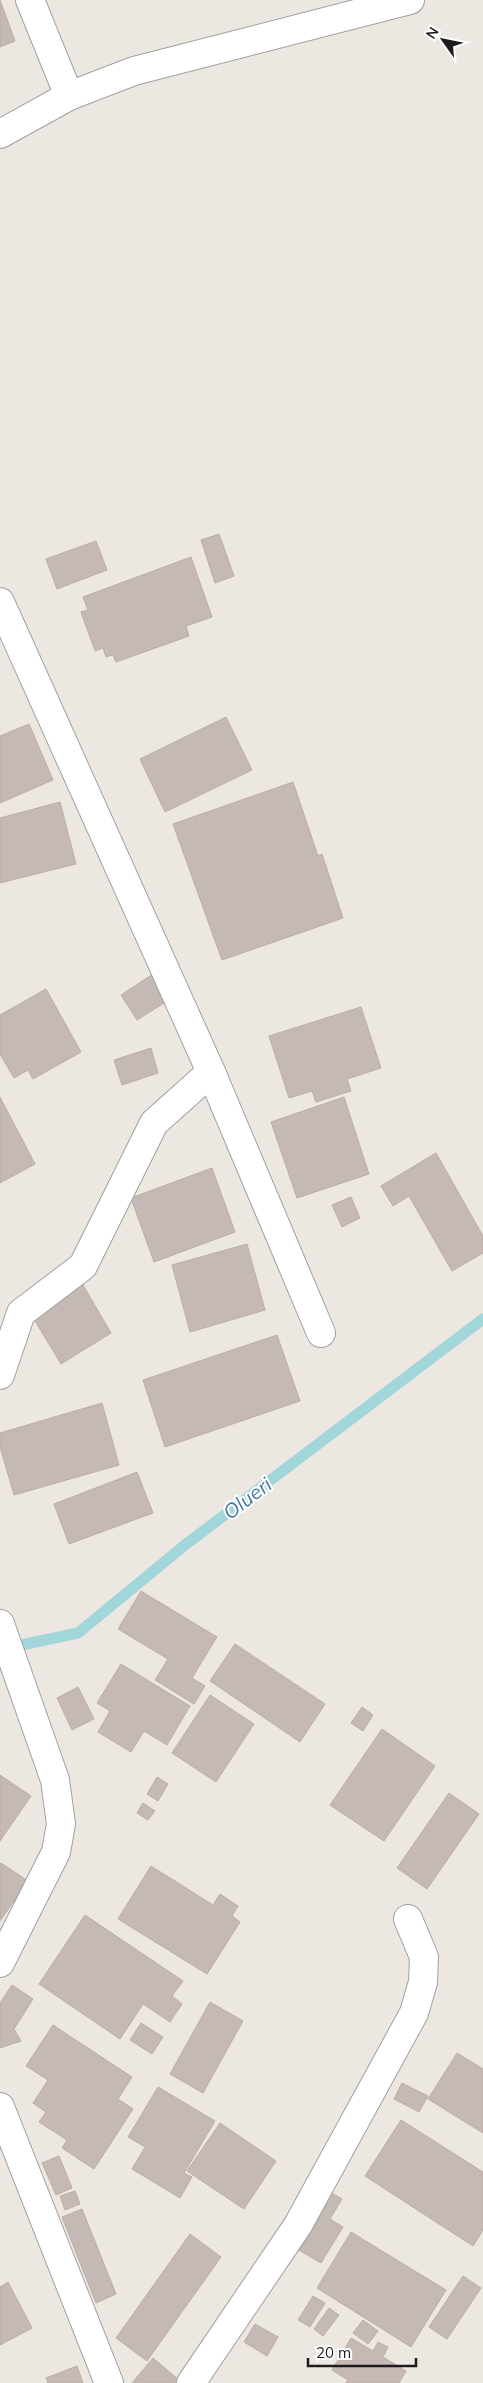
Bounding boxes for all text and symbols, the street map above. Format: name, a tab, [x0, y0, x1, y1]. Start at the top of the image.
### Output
north arrow	[418, 15, 468, 65]
text: N	[422, 24, 443, 42]
water label: Olueri	[218, 1471, 277, 1524]
scale bar	[308, 2336, 416, 2368]
text: 20 m	[316, 2343, 351, 2362]

